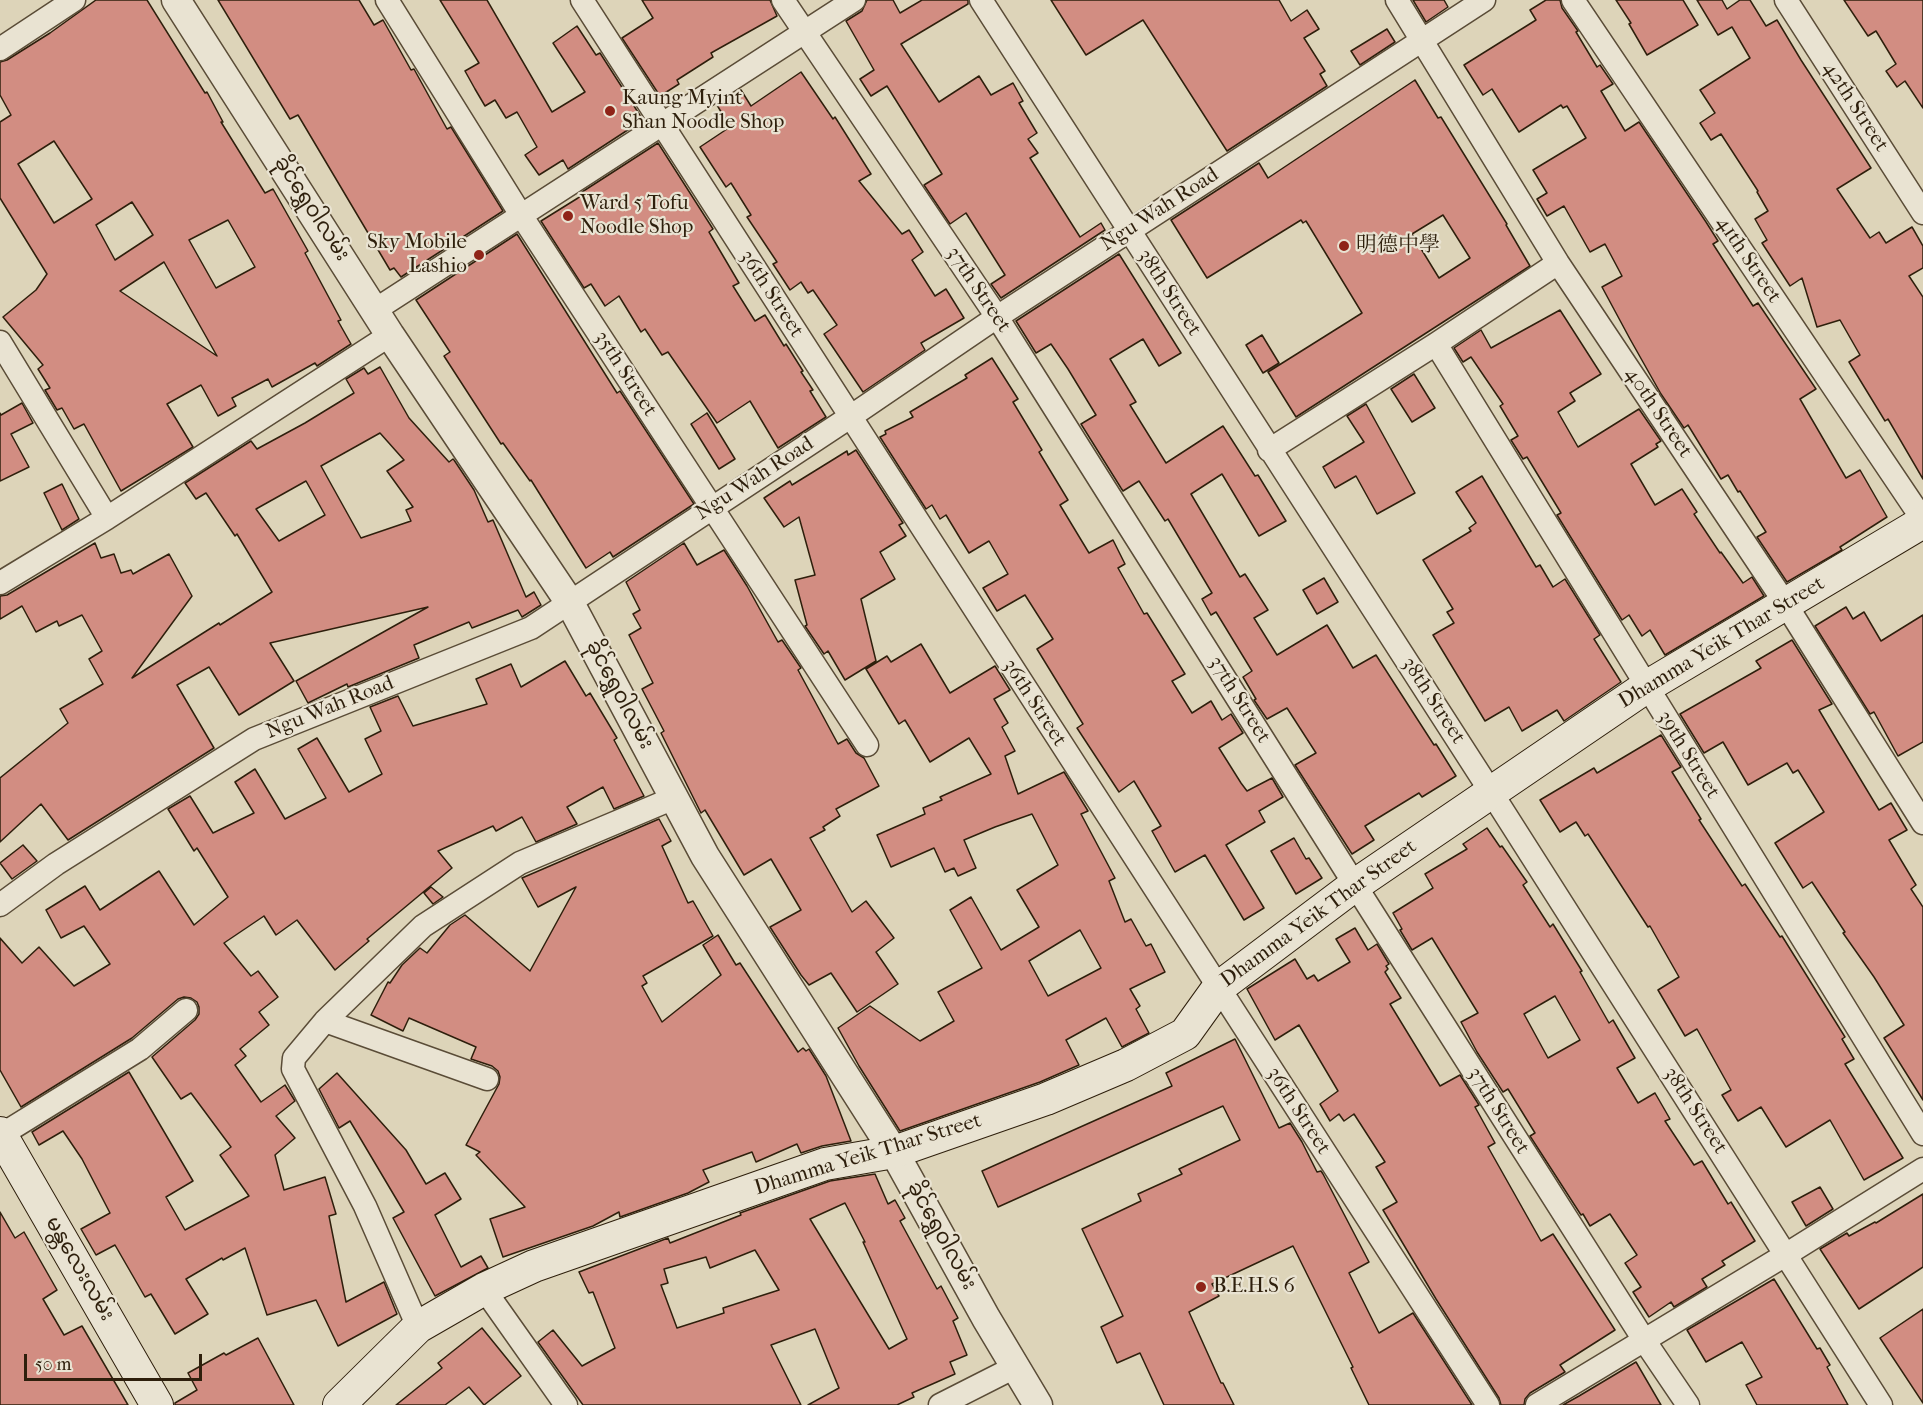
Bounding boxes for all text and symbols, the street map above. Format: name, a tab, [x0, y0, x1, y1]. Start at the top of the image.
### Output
street label: 42th Street	[1817, 57, 1893, 157]
place label: Kaung Myint Shan Noodle Shop	[622, 86, 784, 136]
marker: Kaung Myint Shan Noodle Shop	[603, 104, 617, 118]
street label: ခိုင်ရွှေဝါလမ်း	[268, 152, 354, 266]
street label: Ngu Wah Road	[1096, 163, 1224, 257]
place label: Ward 5 Tofu Noodle Shop	[580, 191, 693, 241]
marker: Ward 5 Tofu Noodle Shop	[561, 209, 575, 223]
street label: 41th Street	[1710, 212, 1786, 308]
place label: Sky Mobile Lashio	[367, 230, 467, 280]
place label: 明德中學	[1356, 233, 1440, 259]
marker: 明德中學	[1337, 239, 1351, 253]
street label: 37th Street	[940, 242, 1016, 338]
street label: 38th Street	[1132, 245, 1206, 341]
street label: 36th Street	[733, 246, 809, 342]
marker: Sky Mobile Lashio	[472, 248, 486, 262]
street label: 35th Street	[588, 327, 662, 421]
street label: 40th Street	[1619, 363, 1697, 463]
street label: Ngu Wah Road	[691, 432, 819, 526]
street label: Dhamma Yeik Thar Street	[1614, 571, 1830, 715]
street label: ခိုင်ရွှေဝါလမ်း	[580, 636, 658, 754]
street label: 37th Street	[1202, 652, 1276, 748]
street label: 38th Street	[1396, 653, 1470, 749]
street label: 36th Street	[996, 655, 1072, 751]
street label: Ngu Wah Road	[262, 671, 398, 745]
street label: 39th Street	[1651, 706, 1725, 804]
street label: Dhamma Yeik Thar Street	[1216, 834, 1422, 994]
street label: 36th Street	[1260, 1063, 1336, 1159]
street label: 37th Street	[1461, 1063, 1535, 1159]
street label: 38th Street	[1658, 1063, 1732, 1159]
street label: Dhamma Yeik Thar Street	[751, 1108, 985, 1202]
street label: ခိုင်ရွှေဝါလမ်း	[901, 1177, 981, 1295]
street label: မန္တလေးလမ်း	[39, 1212, 119, 1326]
place label: B.E.H.S 6	[1213, 1274, 1295, 1300]
marker: B.E.H.S 6	[1194, 1280, 1208, 1294]
scale bar	[27, 1342, 206, 1380]
text: 50 m	[35, 1354, 71, 1375]

